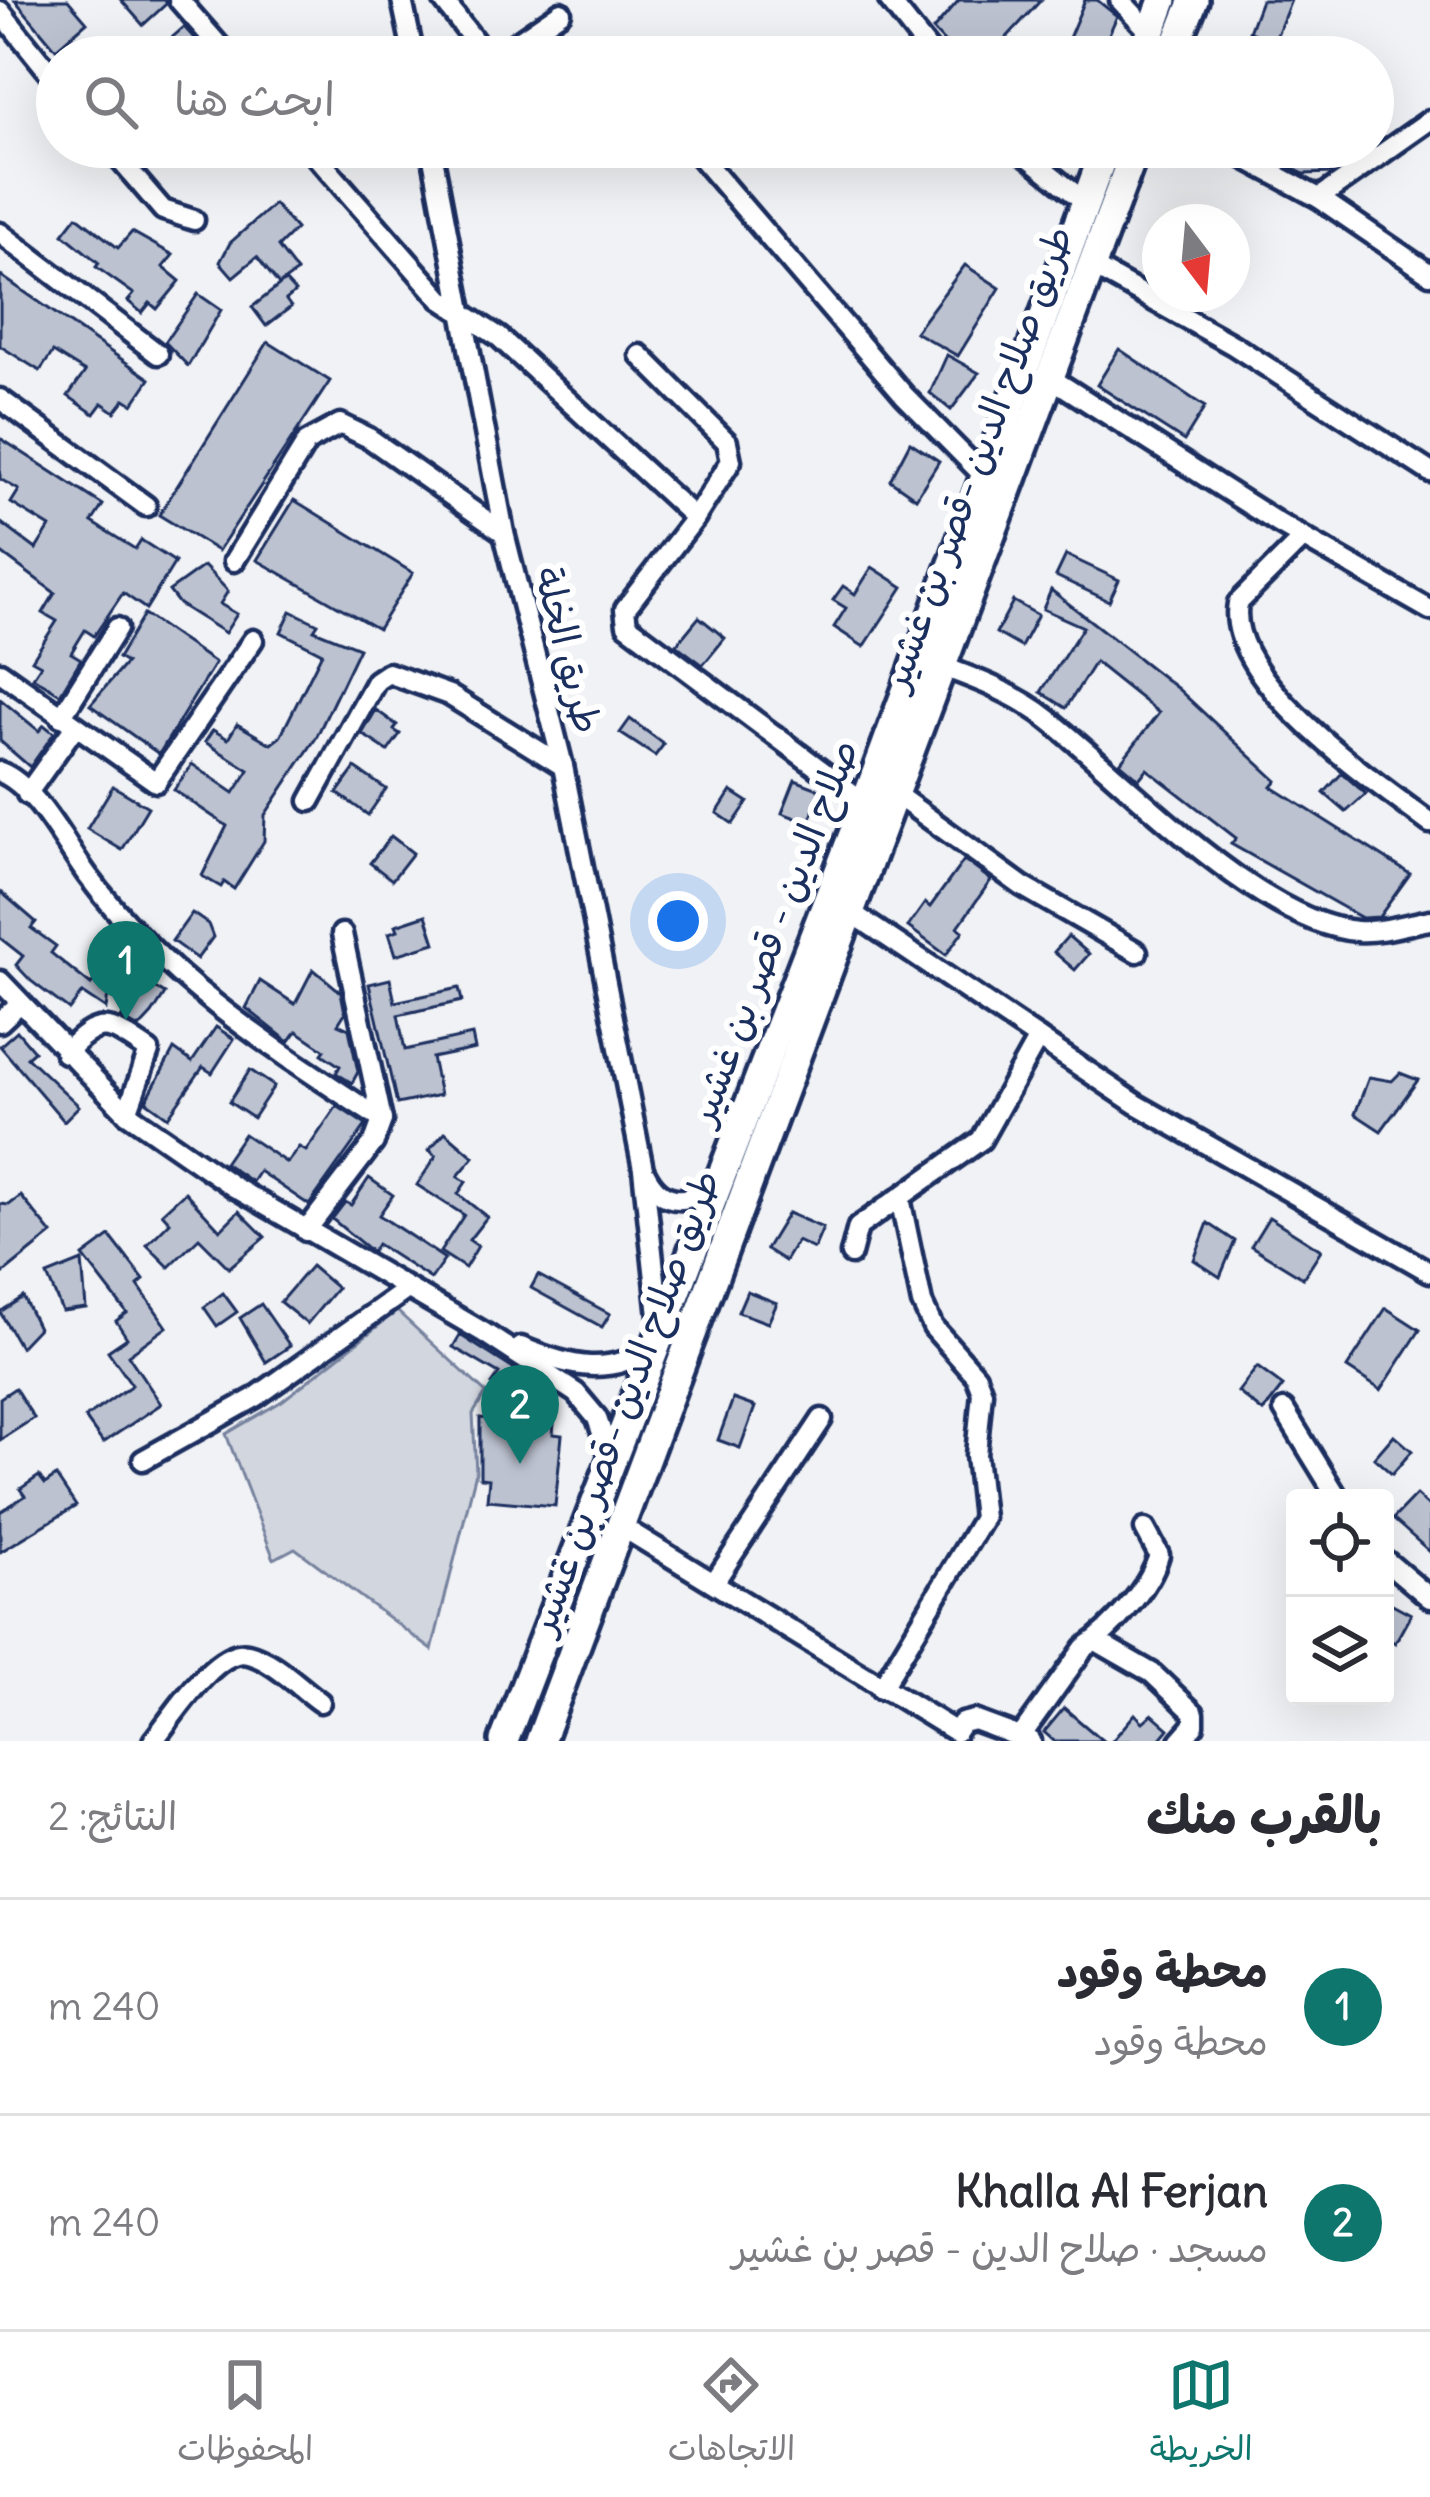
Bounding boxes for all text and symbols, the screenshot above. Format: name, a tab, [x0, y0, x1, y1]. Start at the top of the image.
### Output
search box	[36, 36, 1394, 168]
icon: search	[78, 69, 144, 135]
text: ابحث هنا	[174, 71, 335, 127]
north arrow	[1142, 204, 1250, 312]
street label: طريق صلاح الدين -قصر بن غشير	[869, 219, 1086, 700]
street label: طريق الخلة	[524, 561, 612, 739]
street label: صلاح الدين - قصر بن غشير	[676, 732, 871, 1135]
your location	[648, 891, 708, 951]
pin: 1	[87, 921, 165, 1020]
street label: طريق صلاح الدين -قصر بن غشير	[516, 1163, 733, 1644]
pin: 2	[481, 1365, 559, 1464]
map controls	[1286, 1489, 1394, 1705]
button: locate	[1286, 1489, 1394, 1597]
button: layers	[1286, 1597, 1394, 1705]
text: بالقرب منك	[1146, 1783, 1382, 1847]
text: النتائج: 2	[48, 1792, 177, 1841]
text: محطة وقود	[1057, 1943, 1268, 1999]
text: 240 m	[48, 1982, 160, 2031]
text: 1	[1335, 1982, 1351, 2031]
text: محطة وقود	[1094, 2017, 1268, 2066]
text: Khalla Al Ferjan	[955, 2163, 1268, 2219]
text: 240 m	[48, 2198, 160, 2247]
text: 2	[1332, 2198, 1354, 2247]
text: مسجد · صلاح الدين - قصر بن غشير	[732, 2224, 1268, 2273]
tab: المحفوظات	[177, 2352, 313, 2478]
tab: الاتجاهات	[668, 2352, 795, 2478]
tab: الخريطة	[1150, 2352, 1253, 2478]

